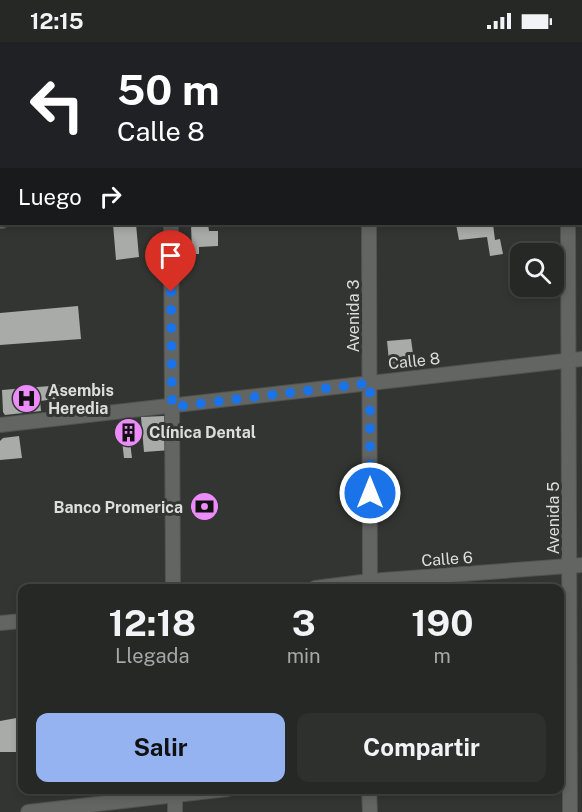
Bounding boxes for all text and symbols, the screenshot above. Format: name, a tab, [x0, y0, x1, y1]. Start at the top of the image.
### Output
text: 12:15	[30, 8, 84, 34]
text: 50 m	[117, 65, 220, 114]
icon: left	[18, 66, 96, 144]
text: Calle 8	[117, 115, 205, 147]
icon: right	[94, 180, 127, 213]
text: Luego	[18, 184, 82, 210]
pin	[145, 230, 196, 292]
icon: arrive	[154, 239, 187, 272]
map controls	[510, 243, 564, 297]
button: search	[510, 243, 564, 297]
street label: Avenida 3	[344, 280, 363, 352]
street label: Calle 8	[387, 349, 441, 373]
place label: Asembis Heredia	[48, 381, 114, 418]
hospital icon: Asembis Heredia	[11, 383, 43, 415]
building icon: Clínica Dental	[112, 416, 144, 448]
place label: Clínica Dental	[149, 423, 256, 442]
position arrow	[338, 461, 402, 525]
street label: Avenida 5	[544, 481, 563, 555]
bank icon: Banco Promerica	[188, 491, 220, 523]
place label: Banco Promerica	[54, 498, 183, 517]
street label: Calle 6	[421, 548, 473, 570]
text: 12:18	[109, 602, 196, 644]
text: 3	[292, 602, 316, 644]
text: 190	[411, 602, 473, 644]
text: Llegada	[115, 644, 190, 668]
text: min	[287, 644, 321, 668]
text: m	[434, 644, 451, 668]
button: Salir	[36, 713, 285, 782]
button: Compartir	[297, 713, 546, 782]

